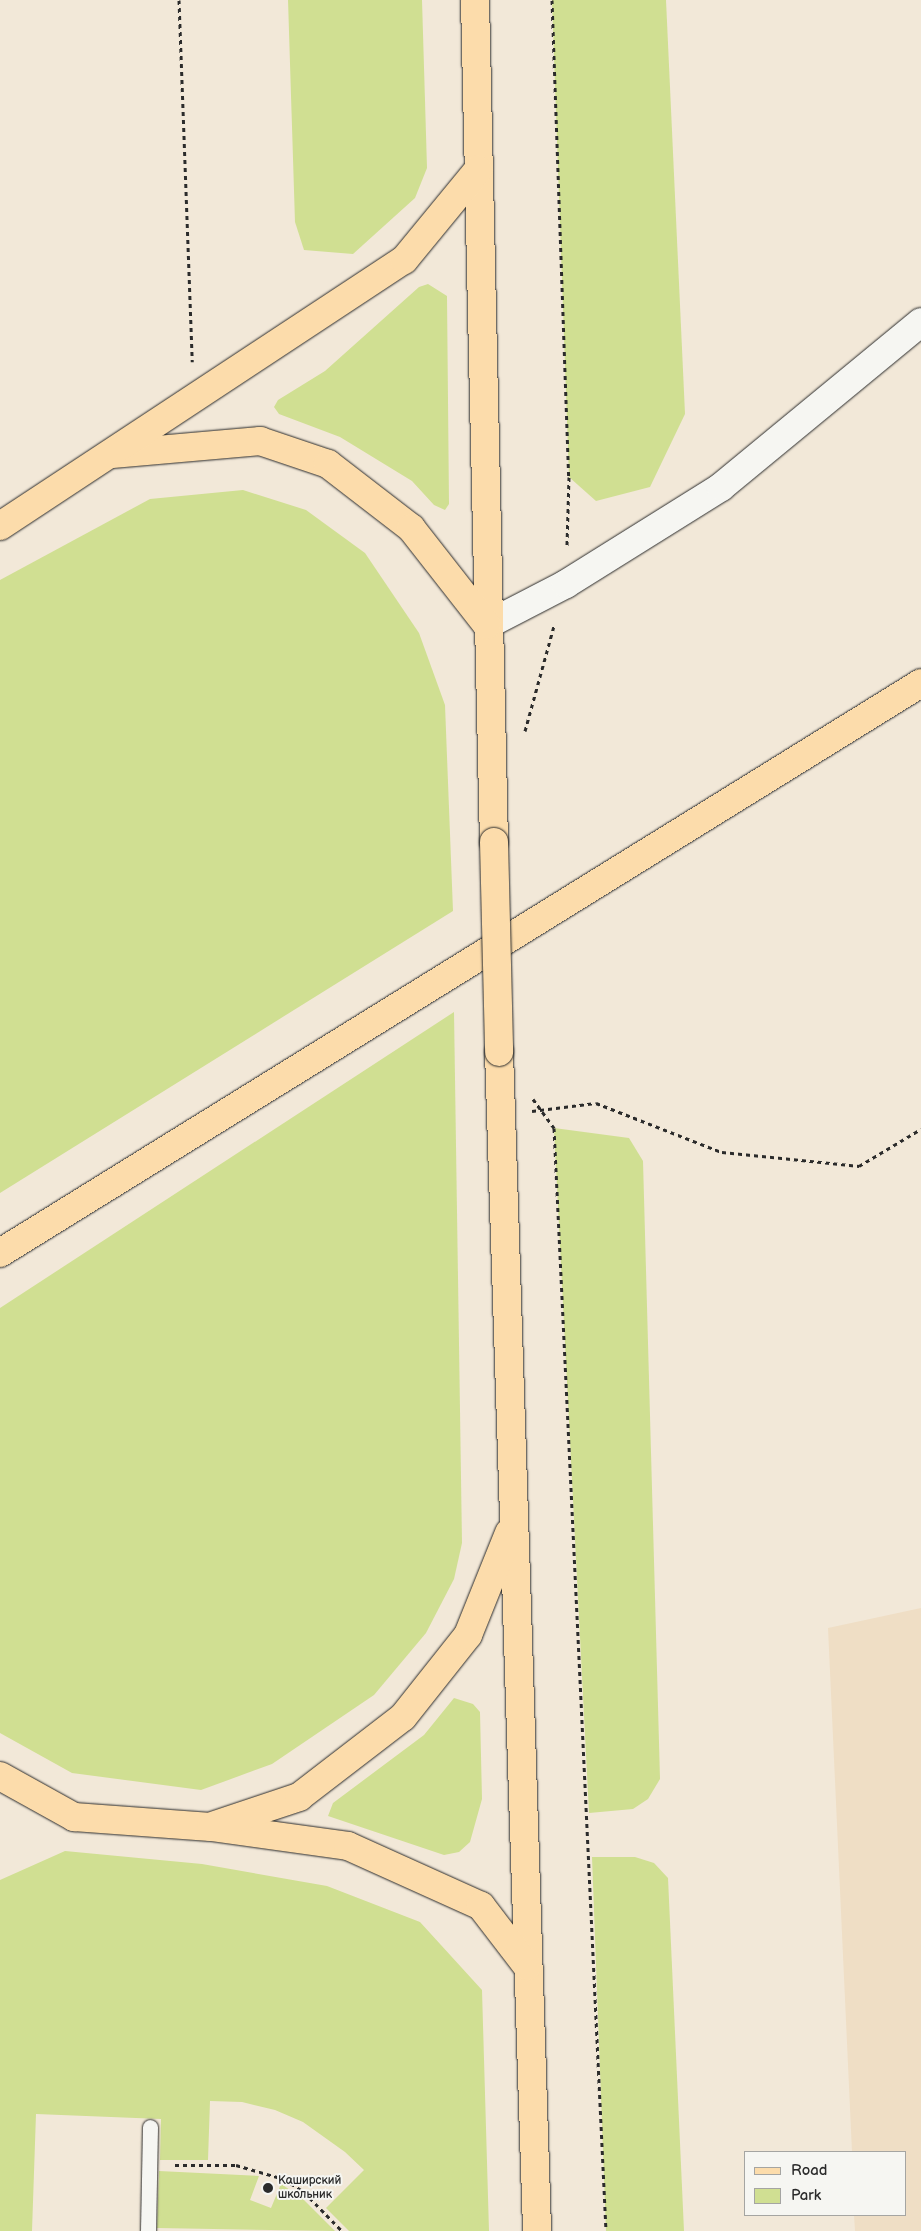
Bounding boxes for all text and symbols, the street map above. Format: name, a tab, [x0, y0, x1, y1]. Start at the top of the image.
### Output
legend	[744, 2151, 906, 2216]
text: Road	[791, 2161, 827, 2180]
place label: Каширский школьник	[278, 2174, 341, 2202]
marker: Каширский школьник	[262, 2182, 274, 2194]
text: Park	[791, 2186, 821, 2205]

